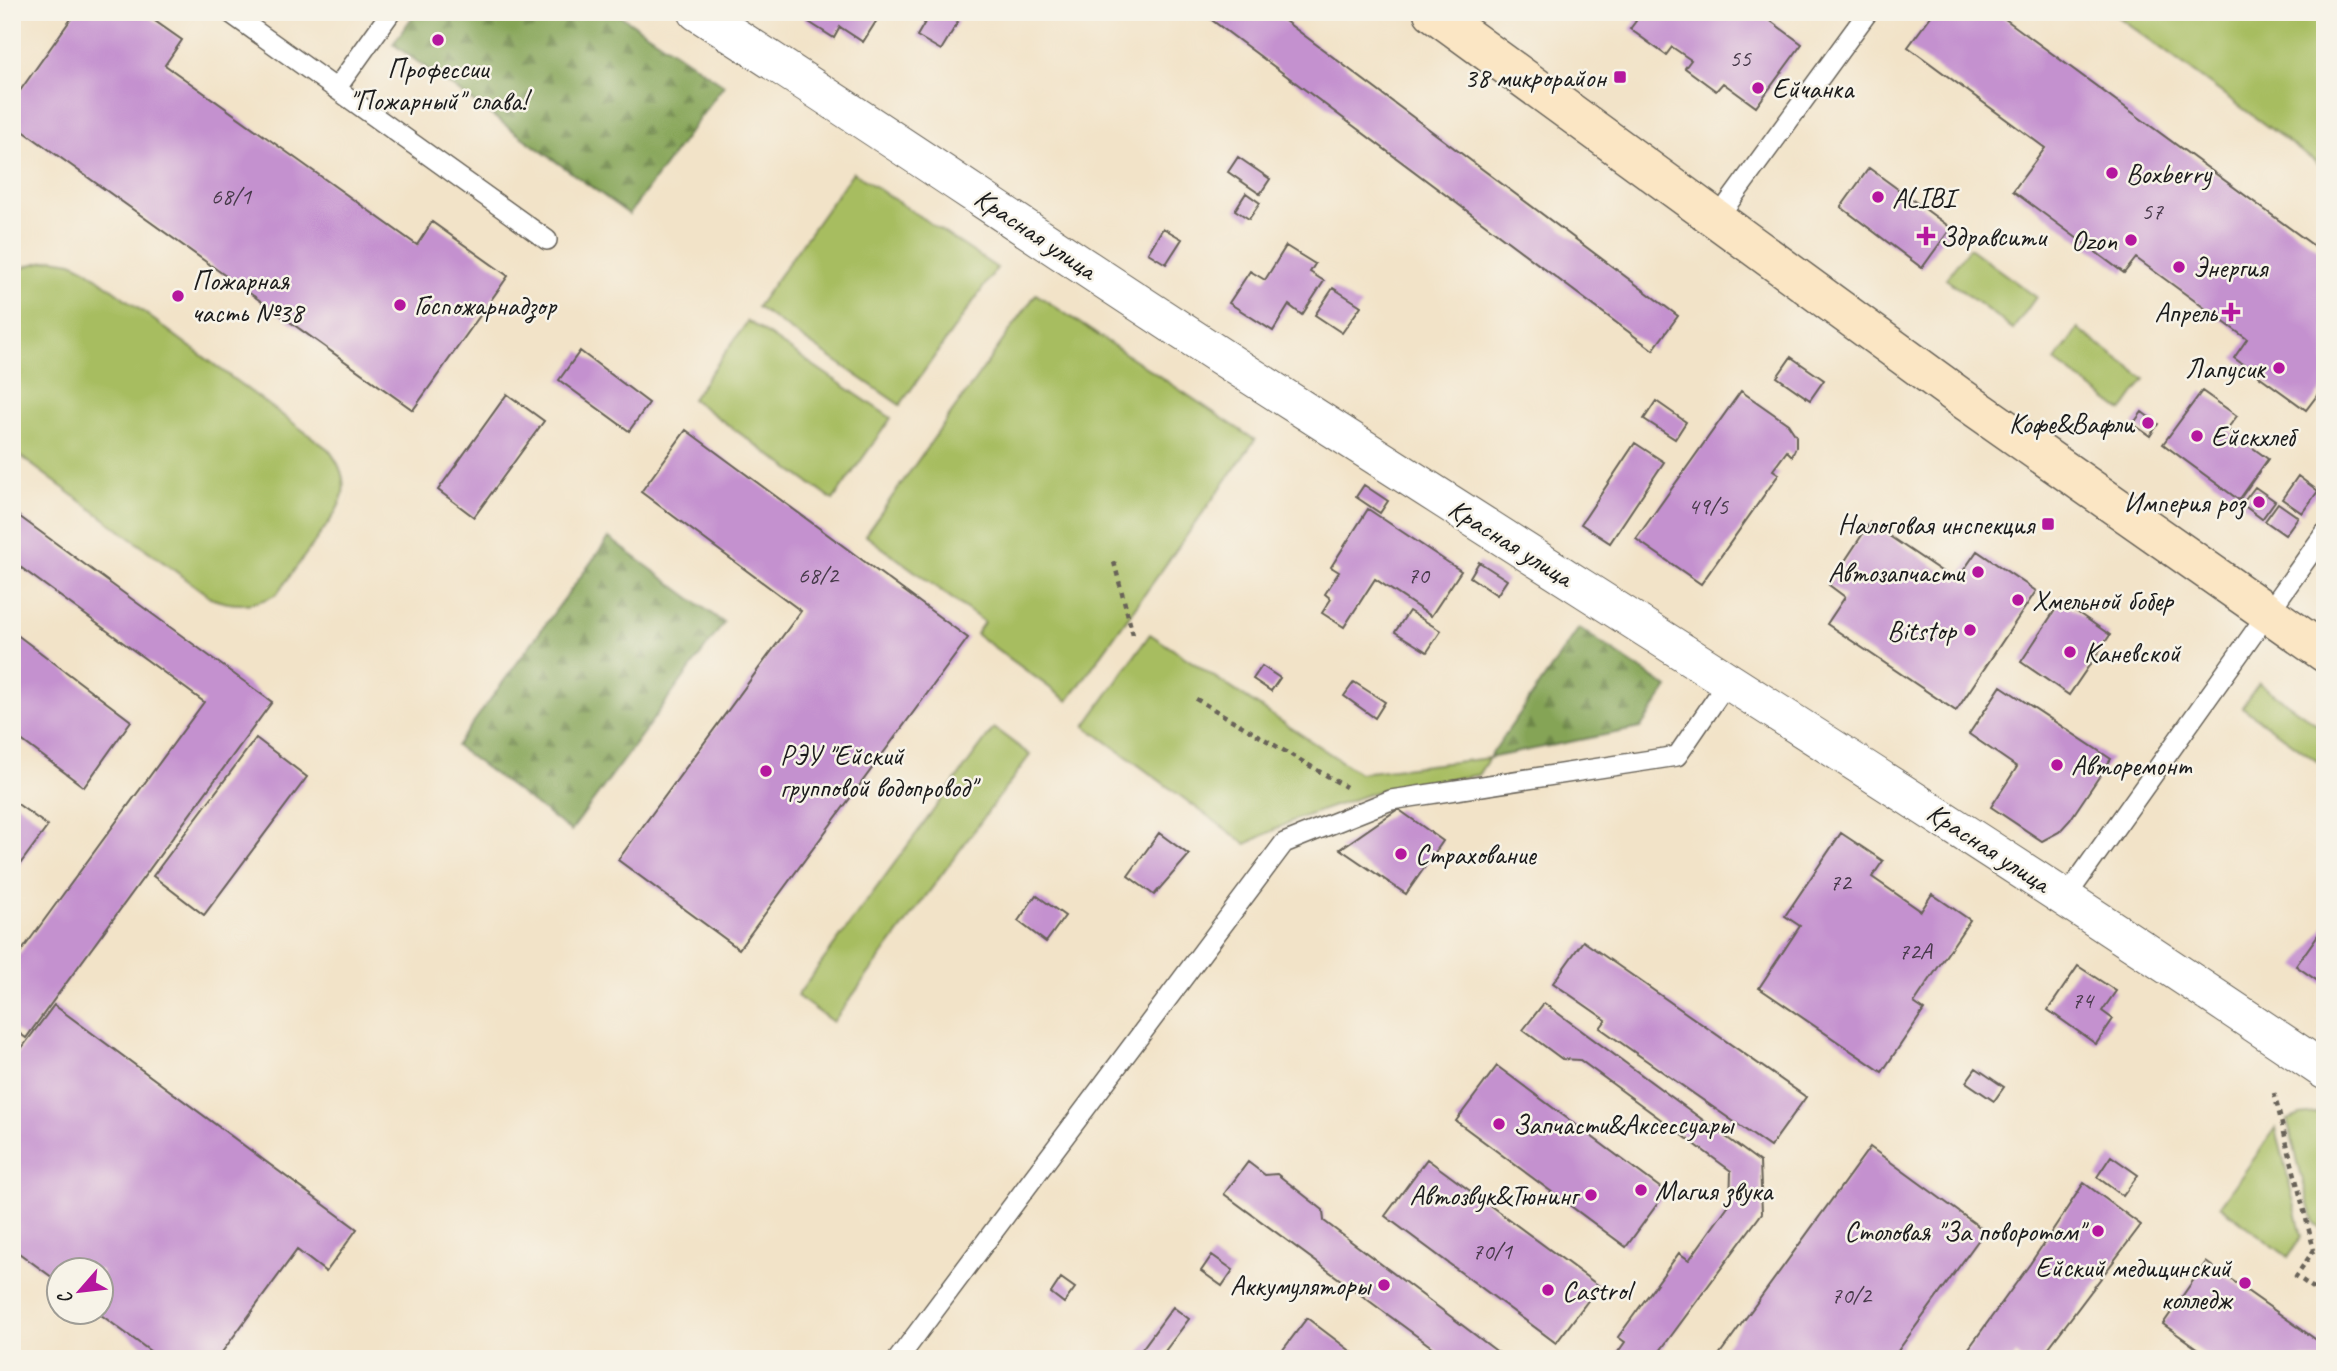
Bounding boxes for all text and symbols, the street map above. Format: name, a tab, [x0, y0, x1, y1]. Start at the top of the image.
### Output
marker: Профессии "Пожарный" слава!	[430, 32, 446, 48]
house number: 55	[1729, 43, 1752, 73]
place label: Профессии "Пожарный" слава!	[349, 51, 533, 118]
place label: 38 микрорайон	[1464, 60, 1607, 95]
marker: 38 микрорайон	[1612, 69, 1628, 85]
place label: Ейчанка	[1772, 71, 1855, 106]
marker: Ейчанка	[1750, 80, 1766, 96]
place label: Boxberry	[2126, 156, 2213, 191]
marker: Boxberry	[2104, 165, 2120, 181]
street label: Красная улица	[968, 180, 1106, 288]
place label: ALIBI	[1892, 180, 1960, 215]
house number: 68/1	[211, 181, 252, 211]
marker: ALIBI	[1870, 189, 1886, 205]
house number: 57	[2141, 196, 2164, 226]
place label: Здравсити	[1940, 219, 2049, 254]
place label: Ozon	[2071, 223, 2117, 258]
marker: Здравсити	[1918, 228, 1934, 244]
marker: Ozon	[2123, 232, 2139, 248]
place label: Энергия	[2193, 250, 2270, 285]
marker: Энергия	[2171, 259, 2187, 275]
place label: Пожарная часть №38	[192, 263, 306, 330]
marker: Пожарная часть №38	[170, 288, 186, 304]
place label: Госпожарнадзор	[414, 288, 557, 324]
place label: Апрель	[2154, 295, 2219, 330]
marker: Госпожарнадзор	[392, 297, 408, 313]
marker: Апрель	[2223, 304, 2239, 320]
place label: Лапусик	[2185, 351, 2267, 386]
marker: Лапусик	[2271, 360, 2287, 376]
place label: Кофе&Вафли	[2009, 406, 2136, 441]
marker: Кофе&Вафли	[2140, 415, 2156, 431]
place label: Ейскхлеб	[2211, 419, 2299, 454]
marker: Ейскхлеб	[2189, 428, 2205, 444]
place label: Империя роз	[2124, 485, 2247, 520]
street label: Красная улица	[1442, 491, 1581, 596]
house number: 49/5	[1688, 491, 1729, 521]
marker: Империя роз	[2251, 494, 2267, 510]
place label: Налоговая инспекция	[1838, 507, 2036, 542]
marker: Налоговая инспекция	[2040, 516, 2056, 532]
place label: Автозапчасти	[1828, 555, 1966, 590]
house number: 68/2	[798, 560, 840, 590]
house number: 70	[1407, 560, 1431, 590]
marker: Автозапчасти	[1970, 564, 1986, 580]
place label: Хмельной бобер	[2032, 583, 2175, 618]
marker: Хмельной бобер	[2010, 592, 2026, 608]
place label: Bitstop	[1887, 613, 1957, 648]
marker: Bitstop	[1962, 622, 1978, 638]
place label: Каневской	[2084, 635, 2181, 670]
marker: Каневской	[2062, 644, 2078, 660]
place label: РЭУ "Ейский групповой водопровод"	[780, 738, 981, 805]
place label: Авторемонт	[2071, 748, 2193, 783]
marker: Авторемонт	[2049, 757, 2065, 773]
marker: РЭУ "Ейский групповой водопровод"	[758, 763, 774, 779]
street label: Красная улица	[1921, 795, 2059, 902]
place label: Страхование	[1415, 837, 1538, 872]
marker: Страхование	[1393, 846, 1409, 862]
house number: 72	[1829, 867, 1853, 897]
house number: 72А	[1898, 936, 1933, 966]
house number: 74	[2071, 985, 2095, 1015]
place label: Запчасти&Аксессуары	[1513, 1107, 1735, 1142]
marker: Запчасти&Аксессуары	[1491, 1116, 1507, 1132]
place label: Магия звука	[1655, 1173, 1774, 1208]
place label: Автозвук&Тюнинг	[1409, 1178, 1581, 1213]
marker: Магия звука	[1633, 1182, 1649, 1198]
marker: Автозвук&Тюнинг	[1583, 1187, 1599, 1203]
place label: Столовая "За поворотом"	[1844, 1214, 2089, 1249]
marker: Столовая "За поворотом"	[2090, 1223, 2106, 1239]
house number: 70/1	[1472, 1236, 1513, 1266]
place label: Ейский медицинский колледж	[2035, 1250, 2234, 1317]
north arrow	[46, 1256, 116, 1326]
place label: Аккумуляторы	[1230, 1268, 1372, 1303]
place label: Castrol	[1562, 1273, 1636, 1308]
marker: Ейский медицинский колледж	[2237, 1275, 2253, 1291]
marker: Аккумуляторы	[1376, 1277, 1392, 1293]
house number: 70/2	[1831, 1280, 1873, 1310]
marker: Castrol	[1540, 1282, 1556, 1298]
text: С	[52, 1286, 79, 1308]

